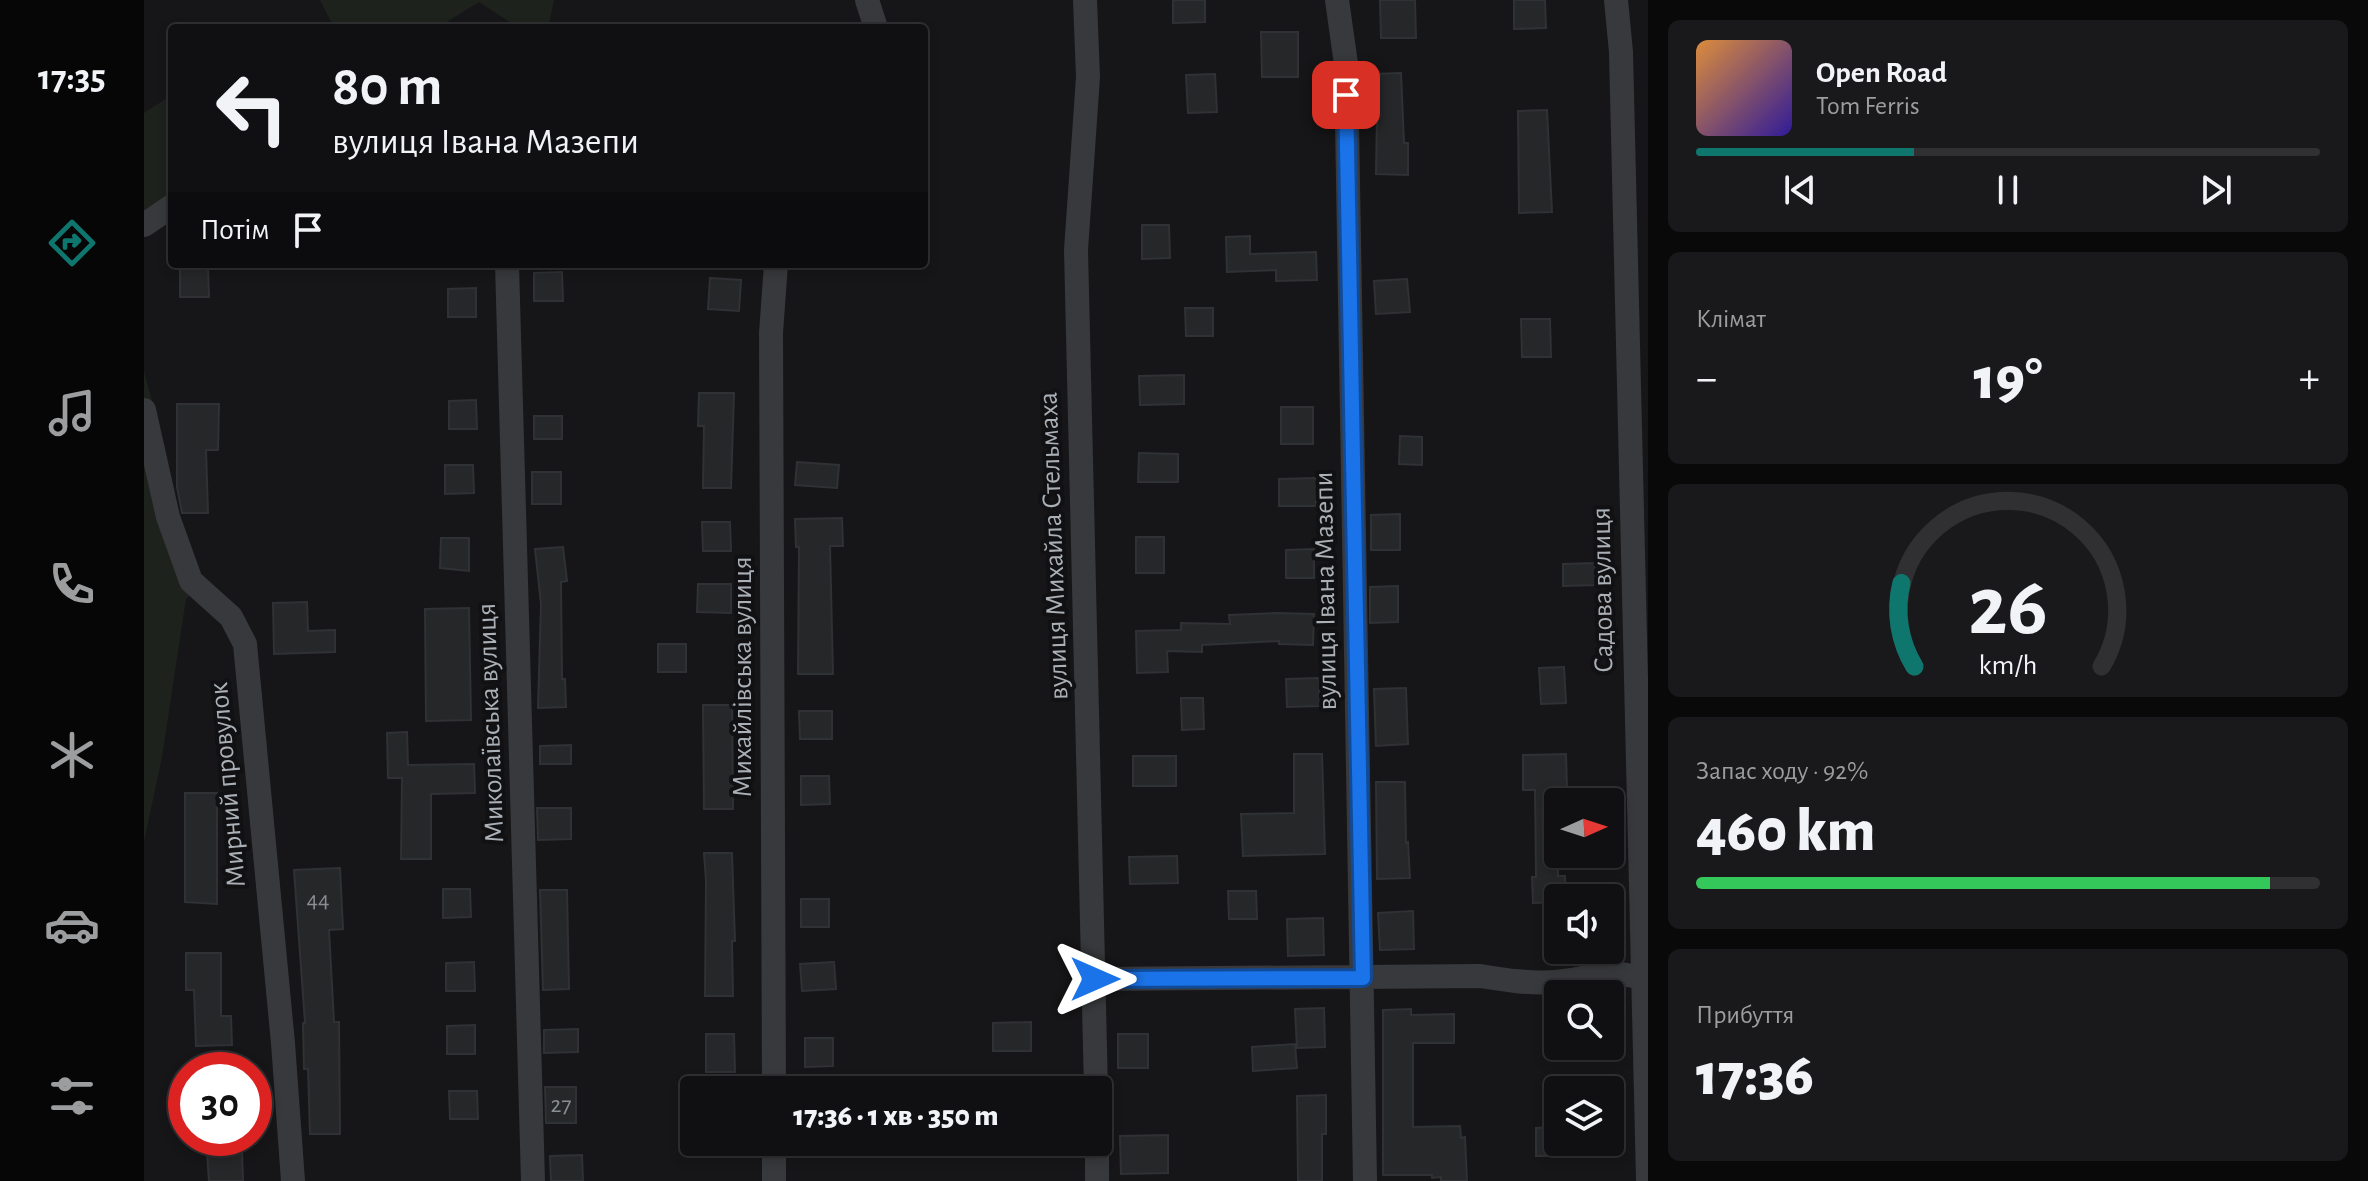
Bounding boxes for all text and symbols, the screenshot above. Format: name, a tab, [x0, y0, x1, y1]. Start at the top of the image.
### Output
icon: left	[200, 56, 304, 160]
text: Open Road	[1816, 58, 1947, 88]
text: 80 m	[332, 59, 442, 115]
text: 17:35	[38, 60, 106, 96]
pin	[1312, 61, 1380, 129]
icon: arrive	[1324, 73, 1368, 117]
text: Tom Ferris	[1816, 93, 1920, 119]
text: вулиця Івана Мазепи	[332, 124, 639, 160]
icon: previous	[1778, 168, 1822, 212]
icon: pause	[1986, 168, 2030, 212]
icon: next	[2194, 168, 2238, 212]
icon: arrive	[286, 208, 330, 252]
icon: directions	[44, 215, 100, 271]
text: Потім	[200, 215, 270, 245]
text: Клімат	[1696, 306, 1766, 332]
text: 19°	[1974, 350, 2042, 410]
text: −	[1696, 357, 1717, 401]
text: +	[2299, 357, 2320, 401]
icon: music	[44, 385, 100, 441]
street label: вулиця Михайла Стельмаха	[1035, 391, 1073, 701]
street label: вулиця Івана Мазепи	[1310, 471, 1342, 711]
street label: Садова вулиця	[1588, 507, 1618, 673]
icon: phone	[44, 556, 100, 612]
street label: Михайлівська вулиця	[729, 557, 757, 798]
text: 26	[1968, 565, 2048, 649]
street label: Миколаївська вулиця	[473, 603, 509, 843]
text: km/h	[1979, 651, 2037, 680]
street label: Мирний провулок	[205, 681, 251, 889]
icon: climate	[44, 727, 100, 783]
text: Запас ходу · 92%	[1696, 758, 1868, 784]
north arrow	[1544, 788, 1624, 868]
map controls	[1544, 788, 1624, 1156]
text: 460 km	[1696, 802, 1875, 862]
button: sound	[1544, 884, 1624, 964]
house number: 44	[306, 888, 330, 912]
icon: car	[44, 897, 100, 953]
position arrow	[1053, 937, 1137, 1021]
button: search	[1544, 980, 1624, 1060]
text: Прибуття	[1696, 1002, 1794, 1028]
text: 17:36	[1696, 1046, 1814, 1106]
speed limit sign: 30	[168, 1052, 272, 1156]
icon: filters	[44, 1068, 100, 1124]
button: layers	[1544, 1076, 1624, 1156]
house number: 27	[551, 1093, 571, 1117]
text: 17:36 · 1 хв · 350 m	[793, 1101, 999, 1131]

